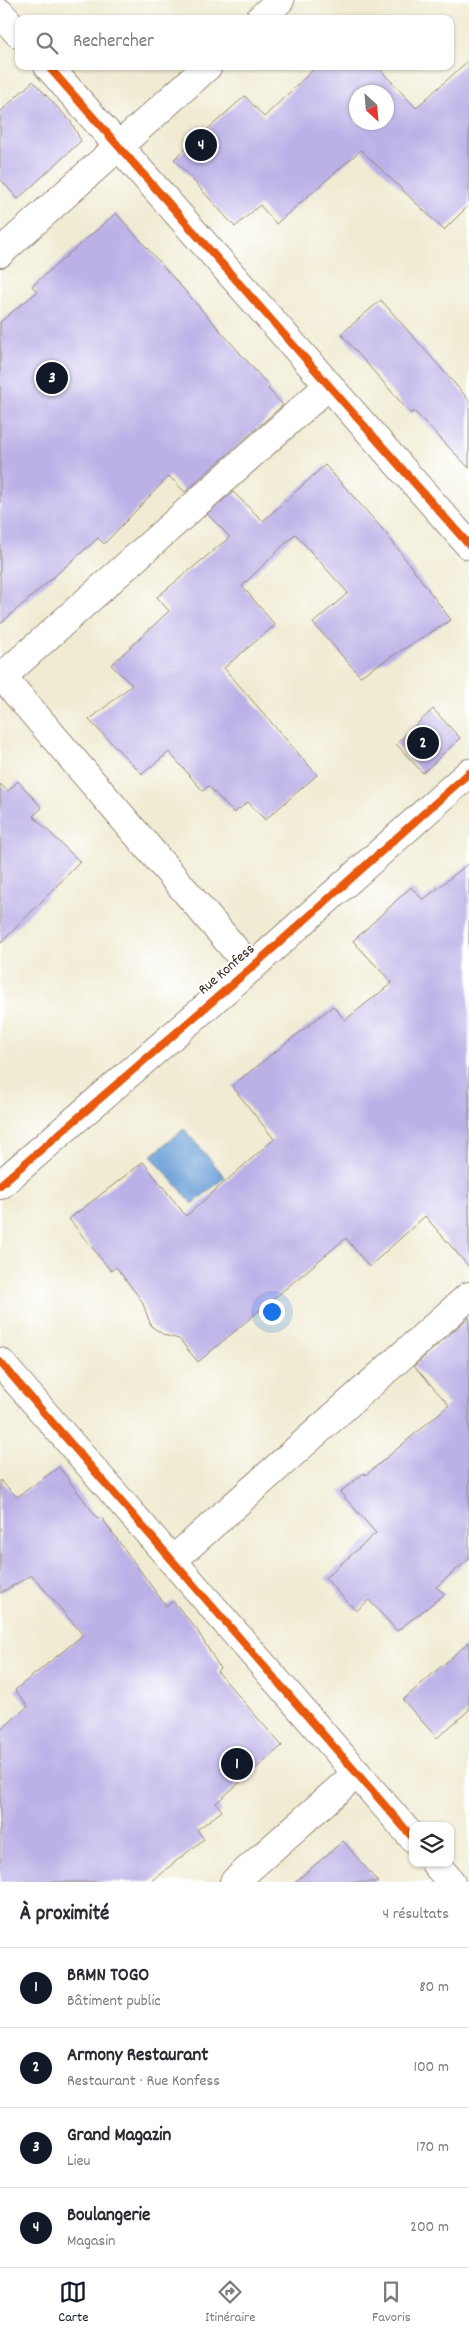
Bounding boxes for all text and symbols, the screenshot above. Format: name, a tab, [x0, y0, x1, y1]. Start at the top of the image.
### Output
search box	[15, 15, 454, 70]
icon: search	[33, 29, 61, 57]
text: Rechercher	[73, 29, 154, 56]
north arrow	[349, 85, 394, 130]
pin: 4	[185, 126, 217, 164]
pin: 3	[36, 359, 68, 397]
pin: 2	[407, 724, 439, 762]
street label: Rue Konfess	[194, 939, 260, 1001]
your location	[259, 1299, 285, 1325]
pin: 1	[221, 1745, 253, 1783]
map controls	[409, 1822, 454, 1867]
button: layers	[409, 1822, 454, 1867]
text: À proximité	[20, 1900, 109, 1930]
text: 4 résultats	[382, 1903, 449, 1926]
text: BRMN TOGO	[67, 1963, 149, 1990]
text: 1	[34, 1976, 38, 1999]
text: 80 m	[419, 1976, 449, 1999]
text: Bâtiment public	[67, 1990, 161, 2013]
text: Armony Restaurant	[67, 2043, 208, 2070]
text: 2	[33, 2056, 40, 2079]
text: 100 m	[413, 2056, 449, 2079]
text: Restaurant · Rue Konfess	[67, 2070, 220, 2093]
text: Grand Magazin	[67, 2123, 171, 2150]
text: 3	[32, 2136, 40, 2159]
text: 170 m	[416, 2136, 449, 2159]
text: Lieu	[67, 2150, 90, 2173]
text: Boulangerie	[67, 2203, 150, 2230]
text: 4	[33, 2216, 39, 2239]
text: 200 m	[410, 2216, 449, 2239]
text: Magasin	[67, 2230, 115, 2253]
tab: Carte	[58, 2278, 88, 2328]
tab: Itinéraire	[205, 2278, 255, 2328]
tab: Favoris	[372, 2278, 411, 2328]

